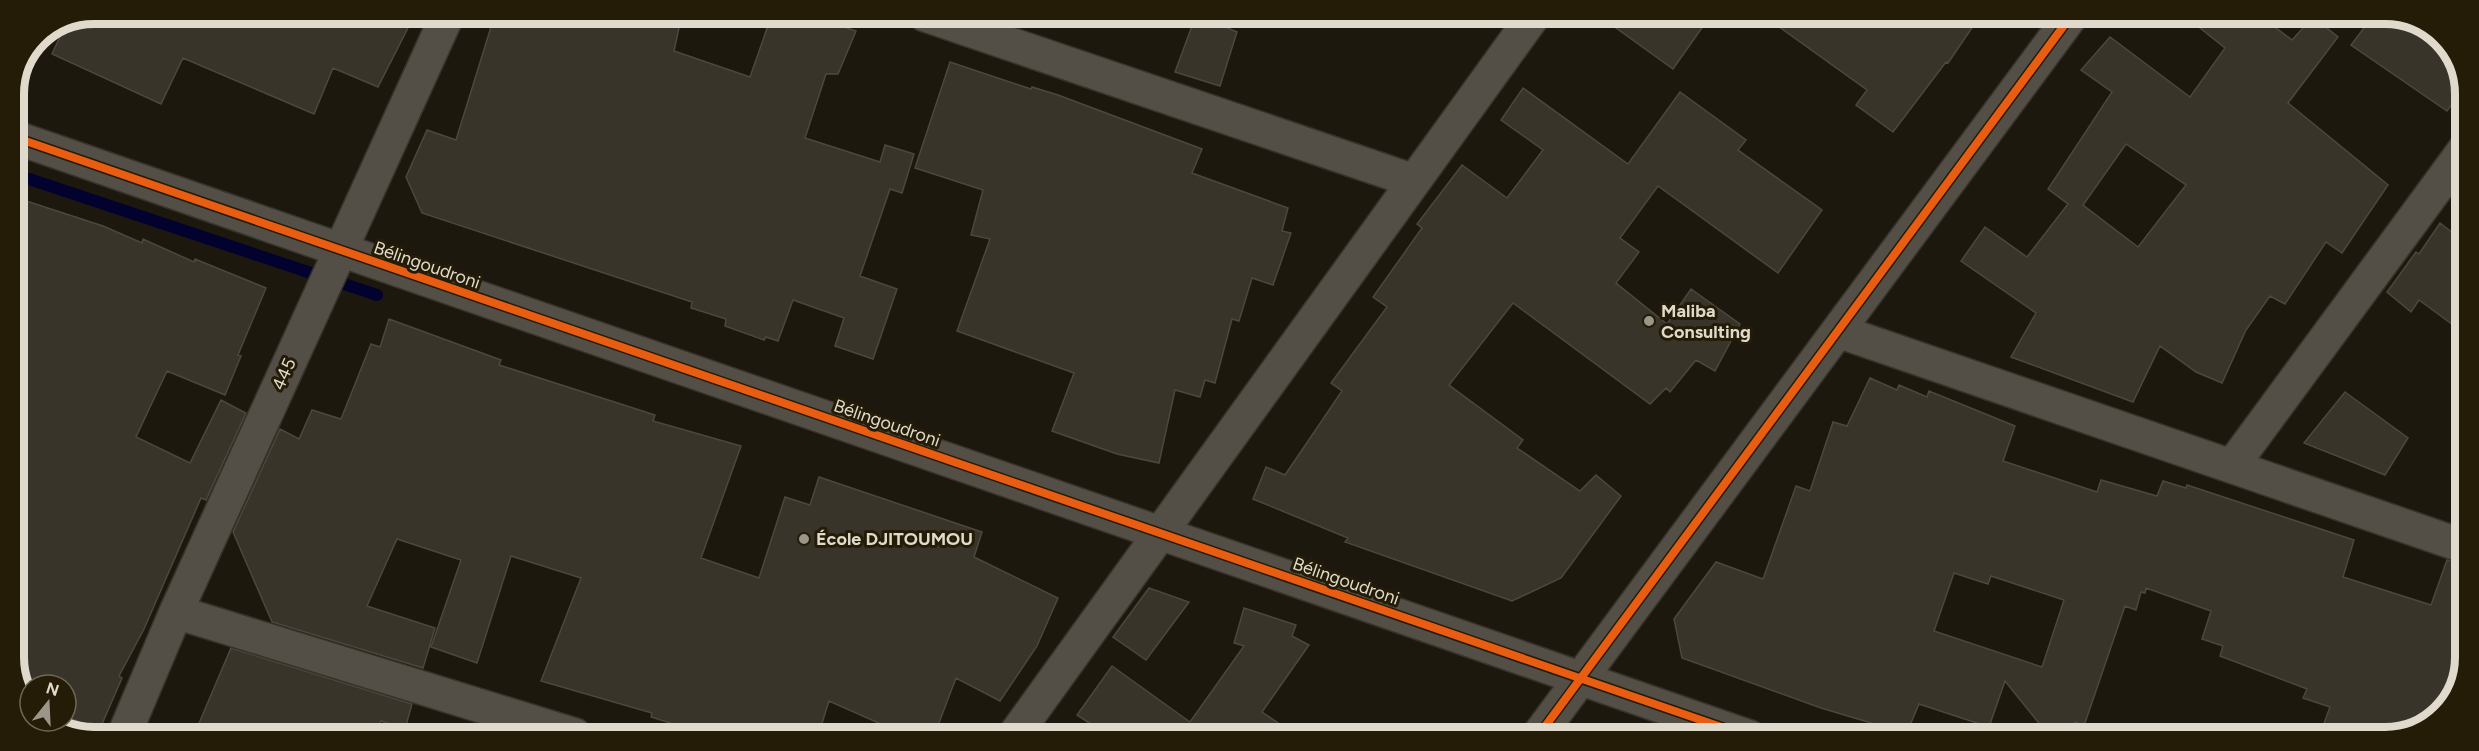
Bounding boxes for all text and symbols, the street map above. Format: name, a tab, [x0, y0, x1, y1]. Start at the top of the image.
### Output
street label: Bélingoudroni	[371, 236, 483, 294]
place label: Maliba Consulting	[1661, 300, 1751, 343]
marker: Maliba Consulting	[1642, 314, 1656, 328]
street label: 445	[267, 355, 301, 393]
street label: Bélingoudroni	[831, 394, 943, 452]
place label: École DJITOUMOU	[816, 528, 973, 550]
marker: École DJITOUMOU	[797, 532, 811, 546]
street label: Bélingoudroni	[1290, 552, 1402, 610]
north arrow	[18, 673, 78, 733]
text: N	[44, 678, 61, 700]

